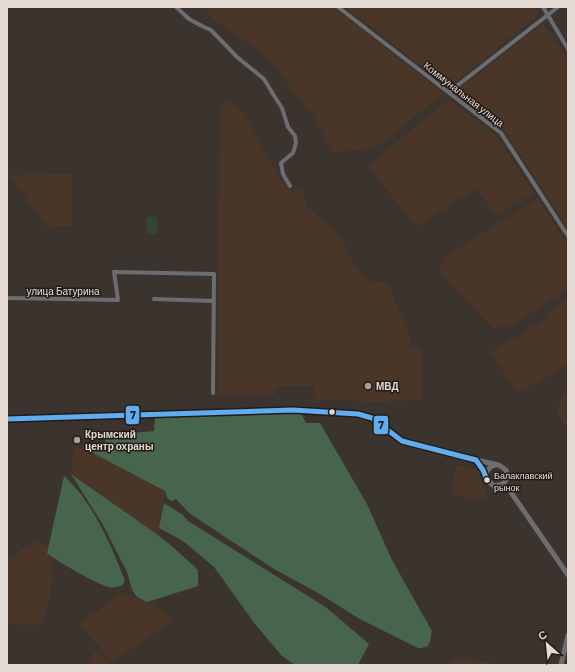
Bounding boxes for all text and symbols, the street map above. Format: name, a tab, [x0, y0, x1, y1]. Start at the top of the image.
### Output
street label: Коммунальная улица	[422, 59, 507, 129]
street label: улица Батурина	[26, 285, 100, 297]
place label: МВД	[376, 380, 399, 392]
marker: МВД	[363, 381, 373, 391]
line badge: 7	[125, 405, 140, 425]
unlabelled marker	[327, 407, 337, 417]
text: 7	[130, 408, 136, 421]
line badge: 7	[373, 415, 389, 435]
text: 7	[378, 418, 384, 431]
place label: Крымский центр охраны	[85, 428, 153, 452]
marker: Крымский центр охраны	[72, 435, 82, 445]
place label: Балаклавский рынок	[494, 470, 553, 493]
marker: Балаклавский рынок	[482, 475, 492, 485]
north arrow	[527, 624, 567, 664]
text: С	[536, 627, 549, 642]

